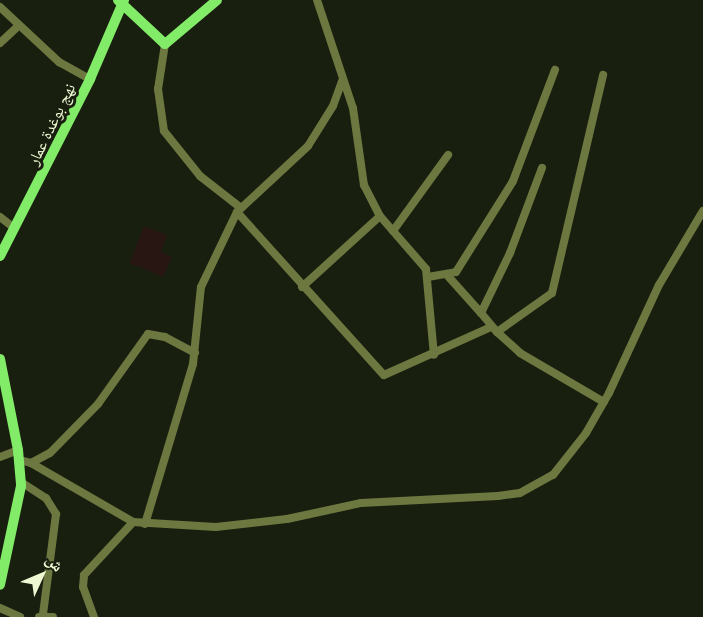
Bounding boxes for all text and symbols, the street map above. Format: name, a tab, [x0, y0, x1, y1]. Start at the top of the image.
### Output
street label: نهج بوغدة عمار	[23, 80, 79, 168]
north arrow	[12, 545, 72, 605]
text: ش	[42, 549, 68, 576]

